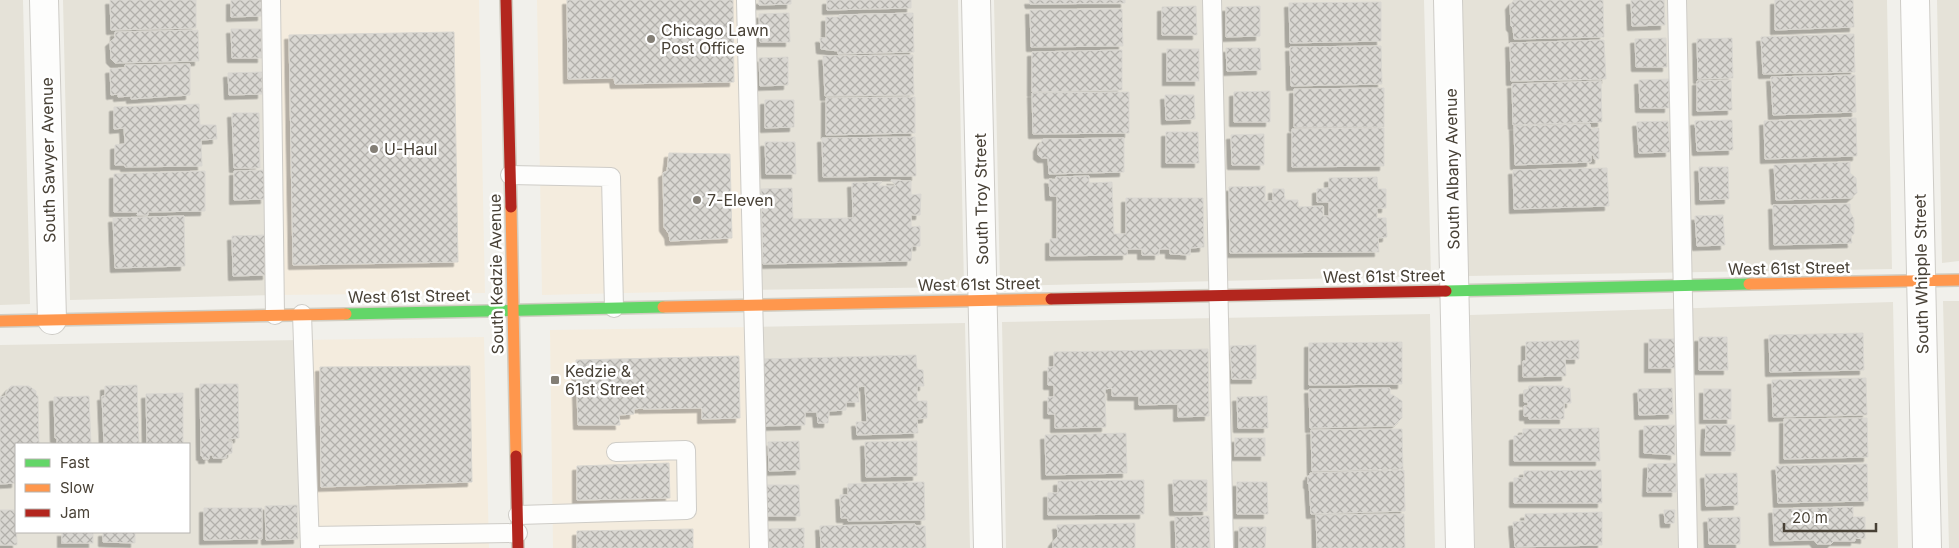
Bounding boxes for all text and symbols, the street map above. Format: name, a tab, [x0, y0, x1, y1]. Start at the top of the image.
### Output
place label: Chicago Lawn Post Office	[661, 20, 769, 58]
marker: Chicago Lawn Post Office	[645, 33, 657, 45]
street label: South Sawyer Avenue	[37, 77, 59, 243]
street label: South Albany Avenue	[1441, 88, 1463, 250]
street label: South Troy Street	[970, 133, 992, 265]
place label: U-Haul	[384, 139, 437, 159]
marker: U-Haul	[368, 143, 380, 155]
place label: 7-Eleven	[707, 190, 773, 210]
street label: South Kedzie Avenue	[485, 194, 507, 354]
marker: 7-Eleven	[691, 194, 703, 206]
street label: South Whipple Street	[1910, 194, 1932, 354]
street label: West 61st Street	[1728, 257, 1850, 279]
street label: West 61st Street	[1323, 265, 1445, 287]
street label: West 61st Street	[918, 273, 1040, 295]
street label: West 61st Street	[348, 285, 470, 307]
place label: Kedzie & 61st Street	[565, 361, 645, 399]
marker: Kedzie & 61st Street	[549, 374, 561, 386]
legend	[15, 443, 190, 533]
text: Fast	[60, 453, 90, 472]
text: Slow	[60, 478, 94, 497]
scale bar	[1784, 500, 1876, 532]
text: Jam	[60, 503, 90, 522]
text: 20 m	[1792, 508, 1828, 527]

